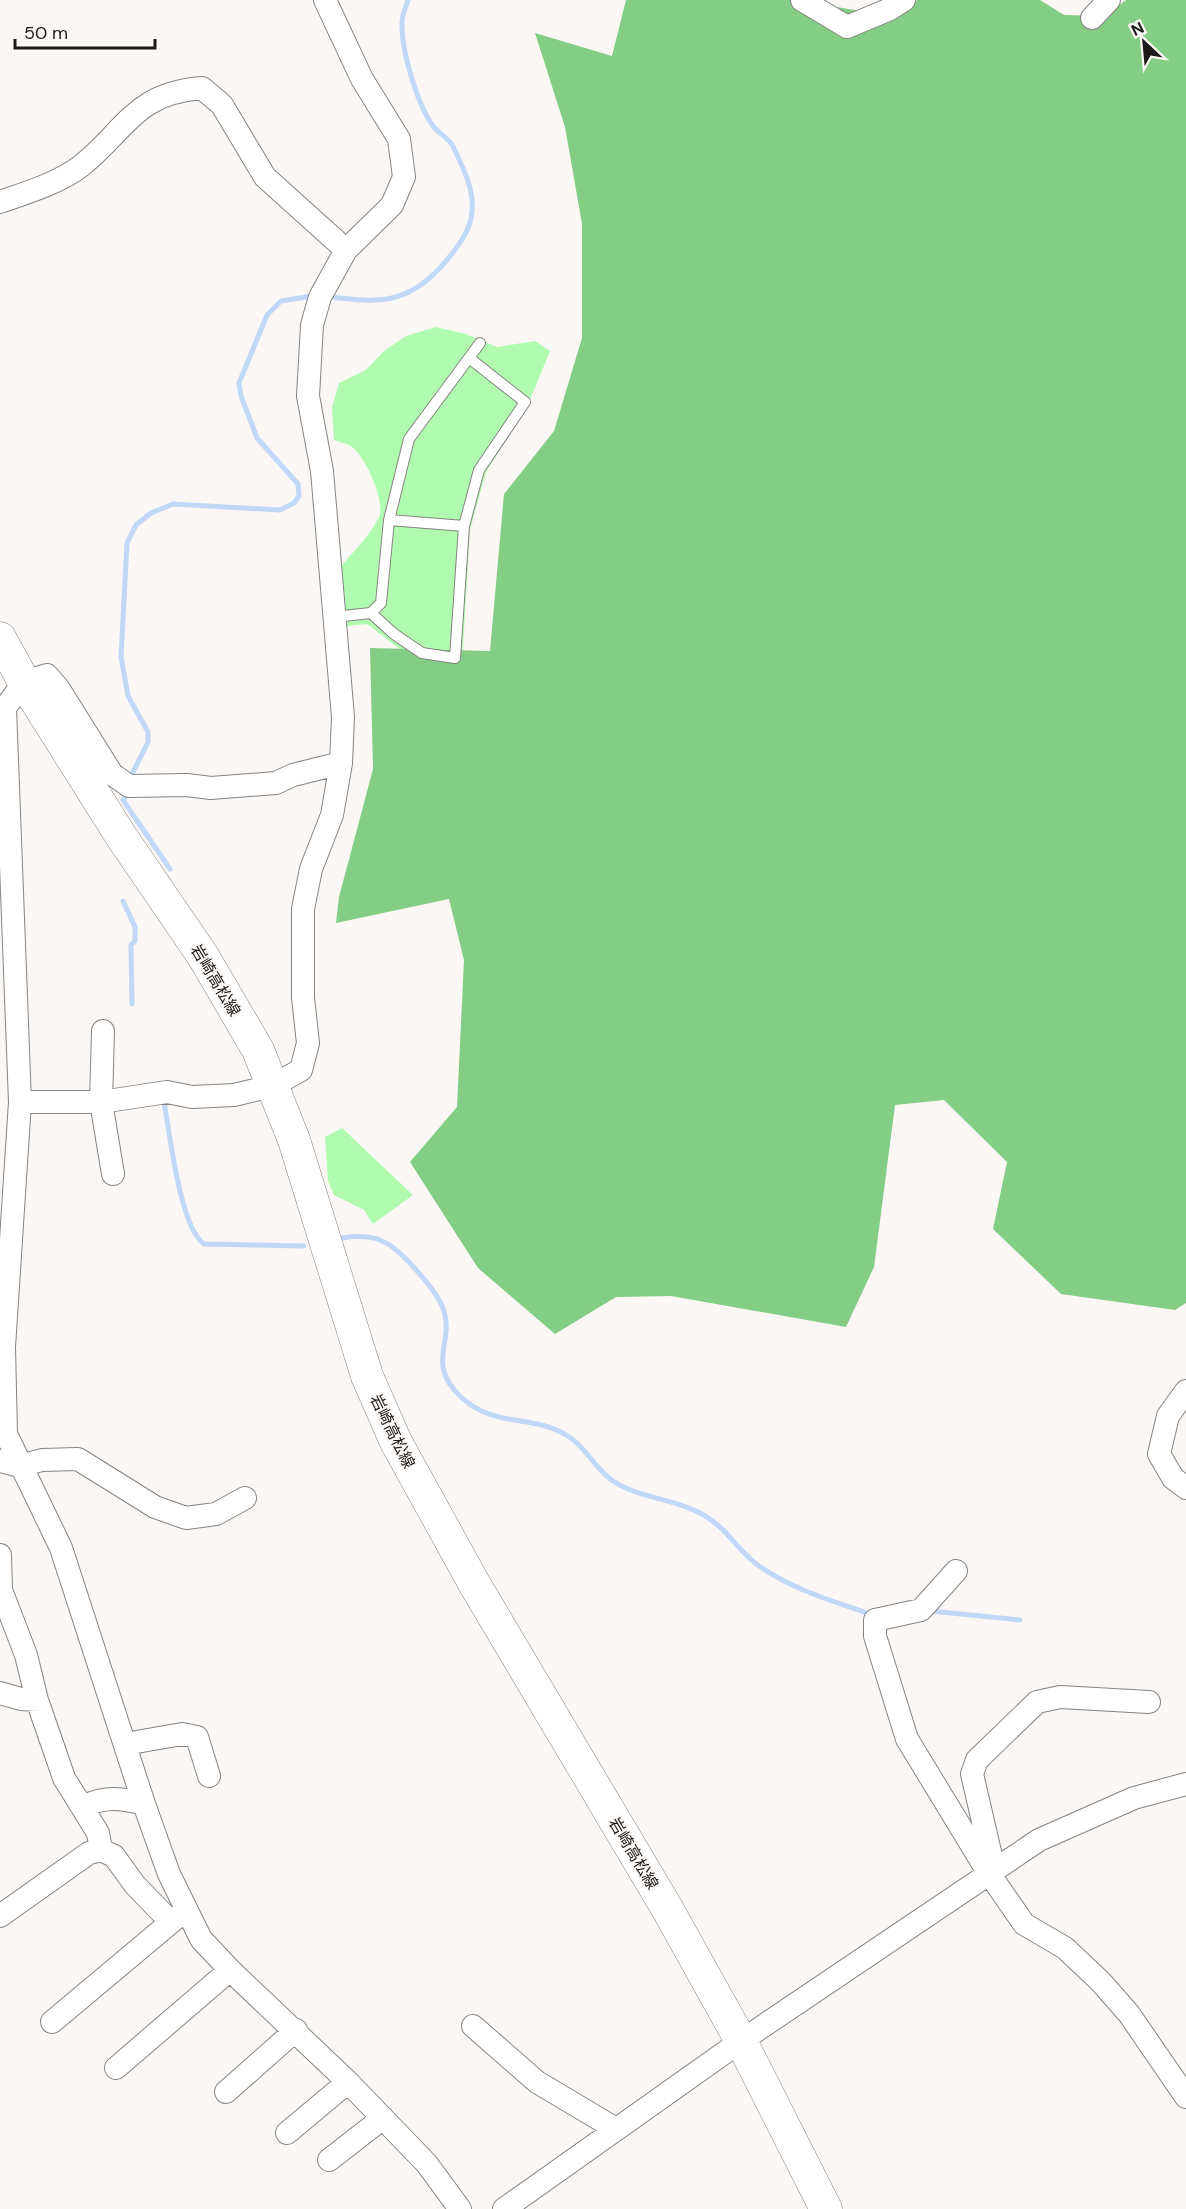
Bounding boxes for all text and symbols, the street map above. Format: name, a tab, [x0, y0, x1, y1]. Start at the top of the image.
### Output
scale bar	[15, 12, 154, 50]
north arrow	[1114, 12, 1174, 72]
text: N	[1128, 17, 1147, 41]
text: 50 m	[24, 21, 68, 45]
street label: 岩崎高松線	[186, 941, 245, 1020]
street label: 岩崎高松線	[366, 1391, 420, 1472]
street label: 岩崎高松線	[604, 1814, 663, 1893]

